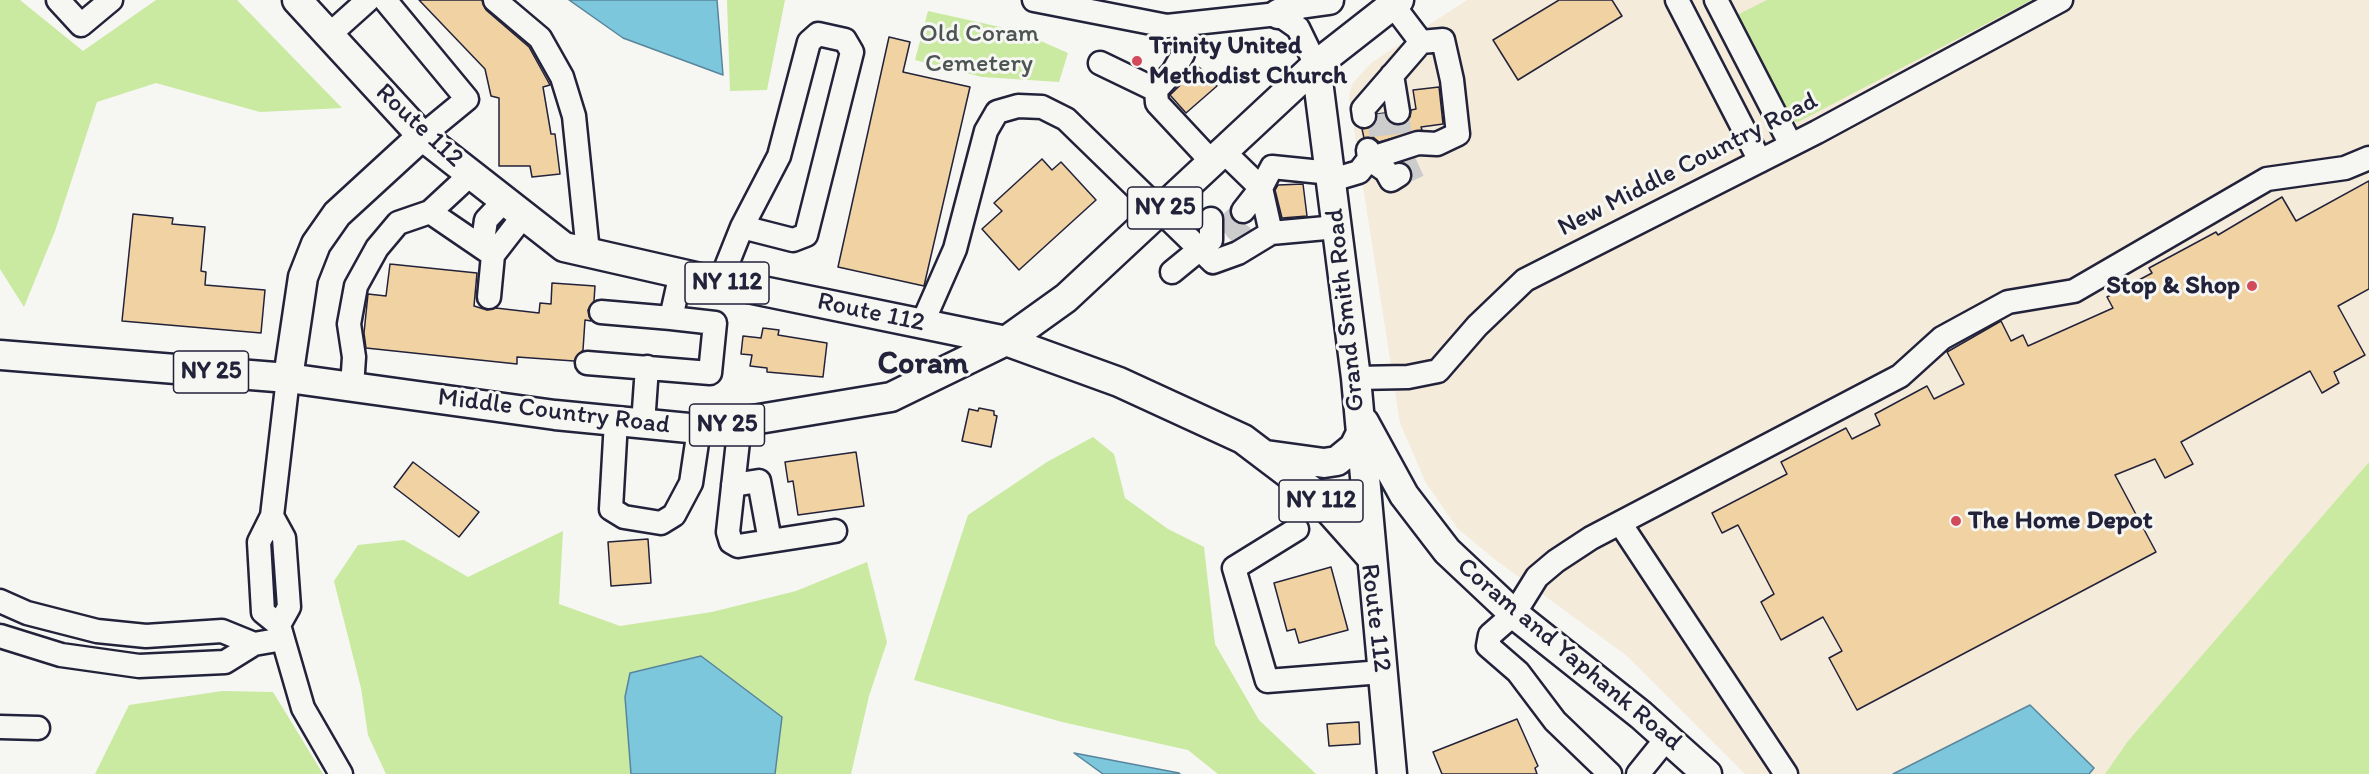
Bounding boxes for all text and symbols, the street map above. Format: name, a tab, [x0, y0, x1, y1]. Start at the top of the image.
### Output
park label: Old Coram Cemetery	[919, 18, 1039, 80]
place label: Trinity United Methodist Church	[1149, 30, 1347, 92]
marker: Trinity United Methodist Church	[1130, 54, 1144, 68]
street label: Route 112	[368, 77, 470, 175]
street label: New Middle Country Road	[1553, 86, 1823, 244]
road number: NY 25	[1128, 187, 1202, 229]
street label: Grand Smith Road	[1320, 207, 1372, 413]
road number: NY 112	[685, 262, 769, 304]
place label: Stop & Shop	[2106, 270, 2240, 302]
marker: Stop & Shop	[2245, 279, 2259, 293]
street label: Route 112	[814, 286, 928, 340]
district label: Coram	[877, 346, 969, 384]
road number: NY 25	[174, 351, 248, 393]
street label: Middle Country Road	[436, 382, 672, 442]
road number: NY 25	[690, 404, 764, 446]
road number: NY 112	[1279, 480, 1363, 522]
place label: The Home Depot	[1968, 505, 2152, 537]
marker: The Home Depot	[1949, 514, 1963, 528]
street label: Coram and Yaphank Road	[1450, 552, 1688, 758]
street label: Route 112	[1353, 562, 1397, 674]

